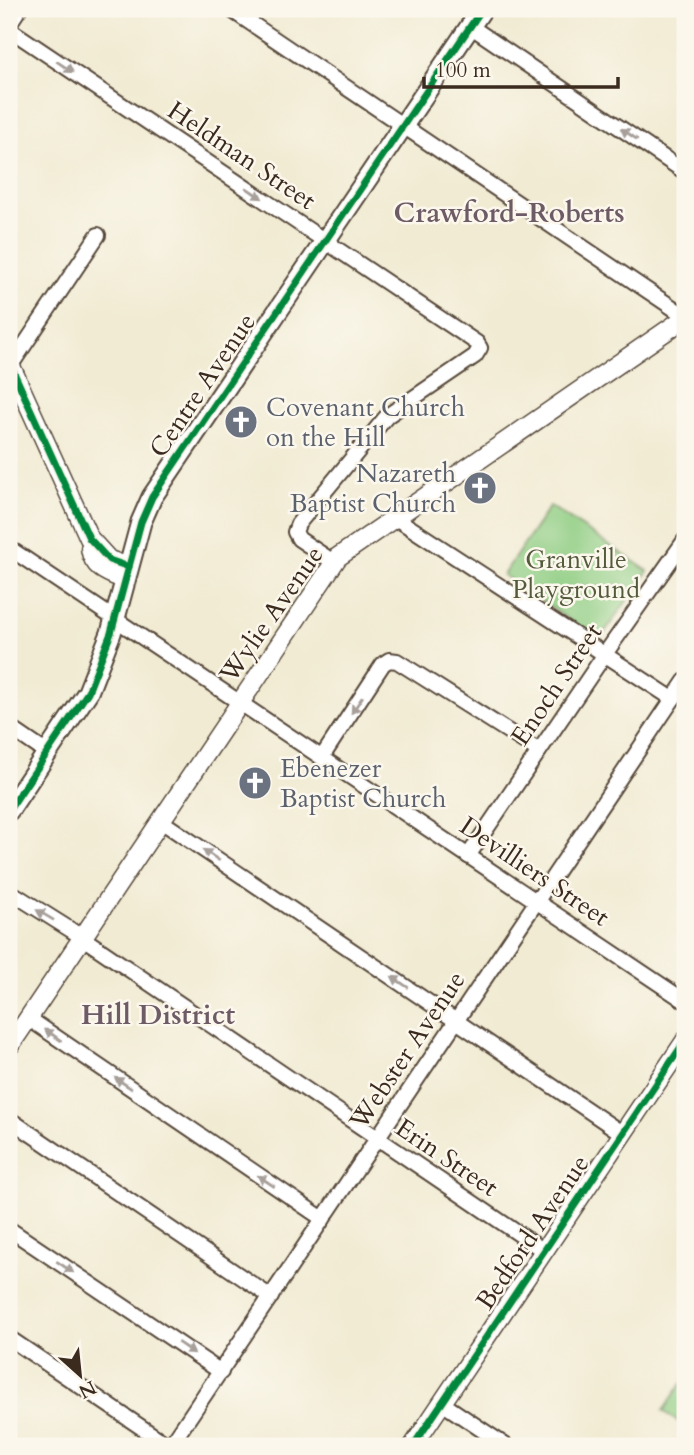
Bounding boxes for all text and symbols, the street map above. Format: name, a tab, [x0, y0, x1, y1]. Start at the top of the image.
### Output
scale bar	[424, 46, 619, 90]
text: 100 m	[435, 56, 491, 85]
one-way arrow	[56, 60, 75, 73]
street label: Heldman Street	[161, 93, 323, 218]
one-way arrow	[620, 127, 638, 141]
one-way arrow	[245, 187, 264, 200]
district label: Crawford-Roberts	[393, 194, 625, 232]
street label: Centre Avenue	[141, 306, 264, 464]
place label: Covenant Church on the Hill	[266, 390, 465, 455]
church icon: Covenant Church on the Hill	[222, 403, 260, 441]
place label: Nazareth Baptist Church	[290, 456, 456, 521]
church icon: Nazareth Baptist Church	[461, 469, 499, 507]
street label: Wylie Avenue	[211, 539, 331, 690]
park label: Granville Playground	[512, 542, 640, 607]
street label: Enoch Street	[503, 616, 610, 752]
one-way arrow	[350, 695, 363, 714]
place label: Ebenezer Baptist Church	[280, 751, 446, 816]
church icon: Ebenezer Baptist Church	[236, 764, 274, 802]
street label: Devilliers Street	[453, 808, 616, 934]
one-way arrow	[202, 848, 220, 862]
one-way arrow	[36, 909, 55, 921]
street label: Webster Avenue	[341, 964, 473, 1137]
one-way arrow	[391, 975, 409, 989]
district label: Hill District	[81, 996, 235, 1034]
one-way arrow	[44, 1028, 62, 1042]
one-way arrow	[114, 1076, 132, 1090]
street label: Erin Street	[388, 1110, 505, 1205]
street label: Bedford Avenue	[468, 1148, 597, 1317]
one-way arrow	[257, 1174, 275, 1188]
one-way arrow	[56, 1260, 74, 1274]
north arrow	[46, 1340, 116, 1410]
one-way arrow	[177, 1341, 195, 1355]
text: N	[74, 1374, 101, 1405]

